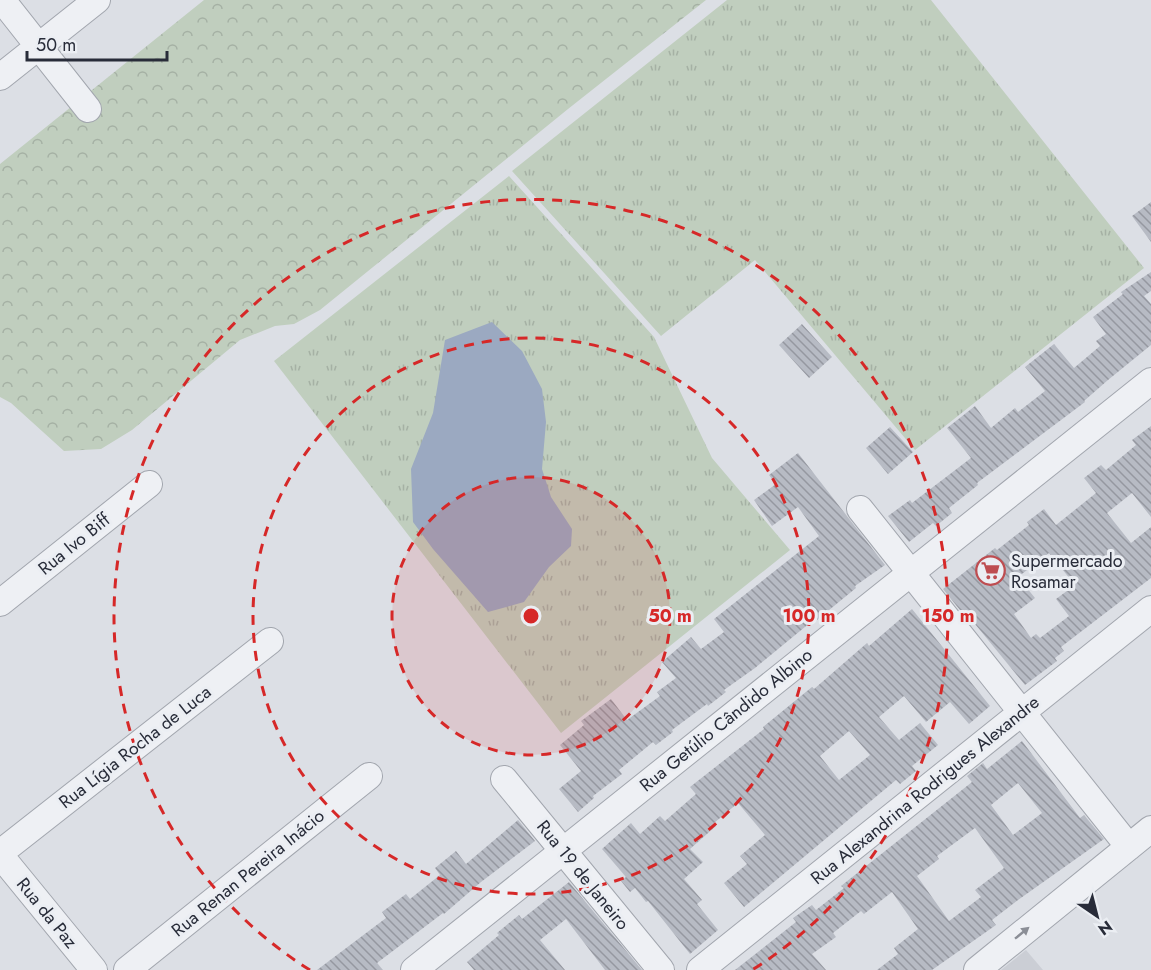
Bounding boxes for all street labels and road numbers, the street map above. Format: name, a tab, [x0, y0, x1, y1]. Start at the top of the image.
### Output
street label: Rua Ivo Biff	[32, 506, 116, 581]
street label: Rua Getúlio Cândido Albino	[634, 642, 818, 798]
street label: Rua Lígia Rocha de Luca	[53, 679, 217, 815]
street label: Rua Alexandrina Rodrigues Alexandre	[805, 689, 1045, 891]
street label: Rua Renan Pereira Inácio	[166, 803, 330, 943]
street label: Rua 19 de Janeiro	[531, 815, 636, 936]
street label: Rua da Paz	[10, 872, 84, 954]

